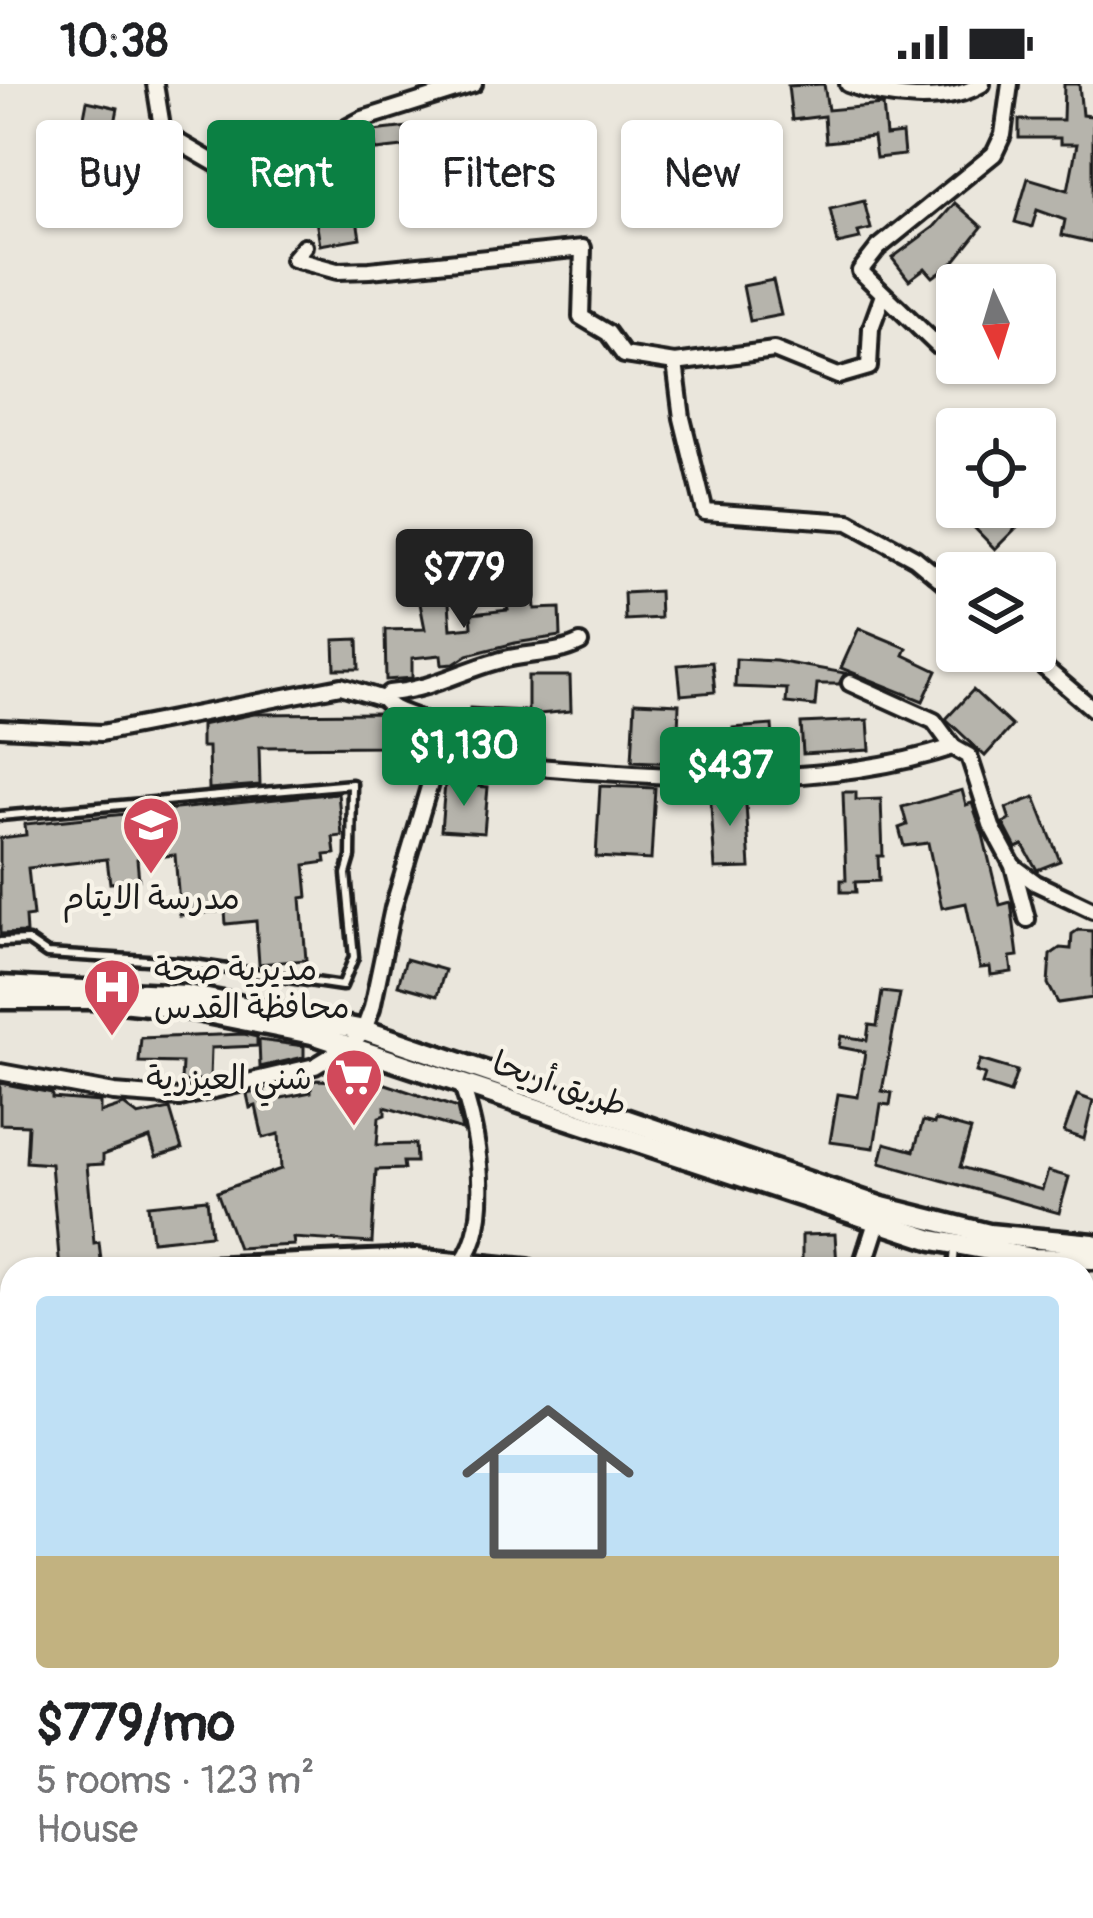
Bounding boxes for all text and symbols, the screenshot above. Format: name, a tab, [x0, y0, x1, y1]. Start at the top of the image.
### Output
text: 10:38	[60, 14, 168, 70]
chip: Buy	[36, 120, 183, 228]
chip: Rent	[207, 120, 375, 228]
chip: Filters	[399, 120, 597, 228]
chip: New	[621, 120, 783, 228]
north arrow	[936, 264, 1056, 384]
map controls	[936, 264, 1056, 672]
button: locate	[936, 408, 1056, 528]
pin: $779	[393, 529, 535, 631]
text: $779	[423, 543, 505, 592]
button: layers	[936, 552, 1056, 672]
pin: $1,130	[366, 707, 562, 809]
text: $1,130	[409, 721, 519, 770]
pin: $437	[659, 727, 801, 829]
text: $437	[687, 741, 773, 790]
school or university icon: مدرسة الايتام	[120, 794, 182, 876]
place label: مدرسة الايتام	[62, 878, 240, 923]
place label: مديرية صحة محافظة القدس	[154, 949, 350, 1028]
hospital icon: مديرية صحة محافظة القدس	[81, 956, 143, 1038]
street label: طريق أريحا	[487, 1042, 632, 1127]
supermarket icon: شني العيزرية	[323, 1046, 385, 1128]
place label: شني العيزرية	[146, 1058, 312, 1107]
icon: home	[440, 1374, 656, 1590]
text: $779/mo	[36, 1692, 235, 1756]
text: 5 rooms · 123 m²	[36, 1756, 315, 1805]
text: House	[36, 1805, 138, 1854]

